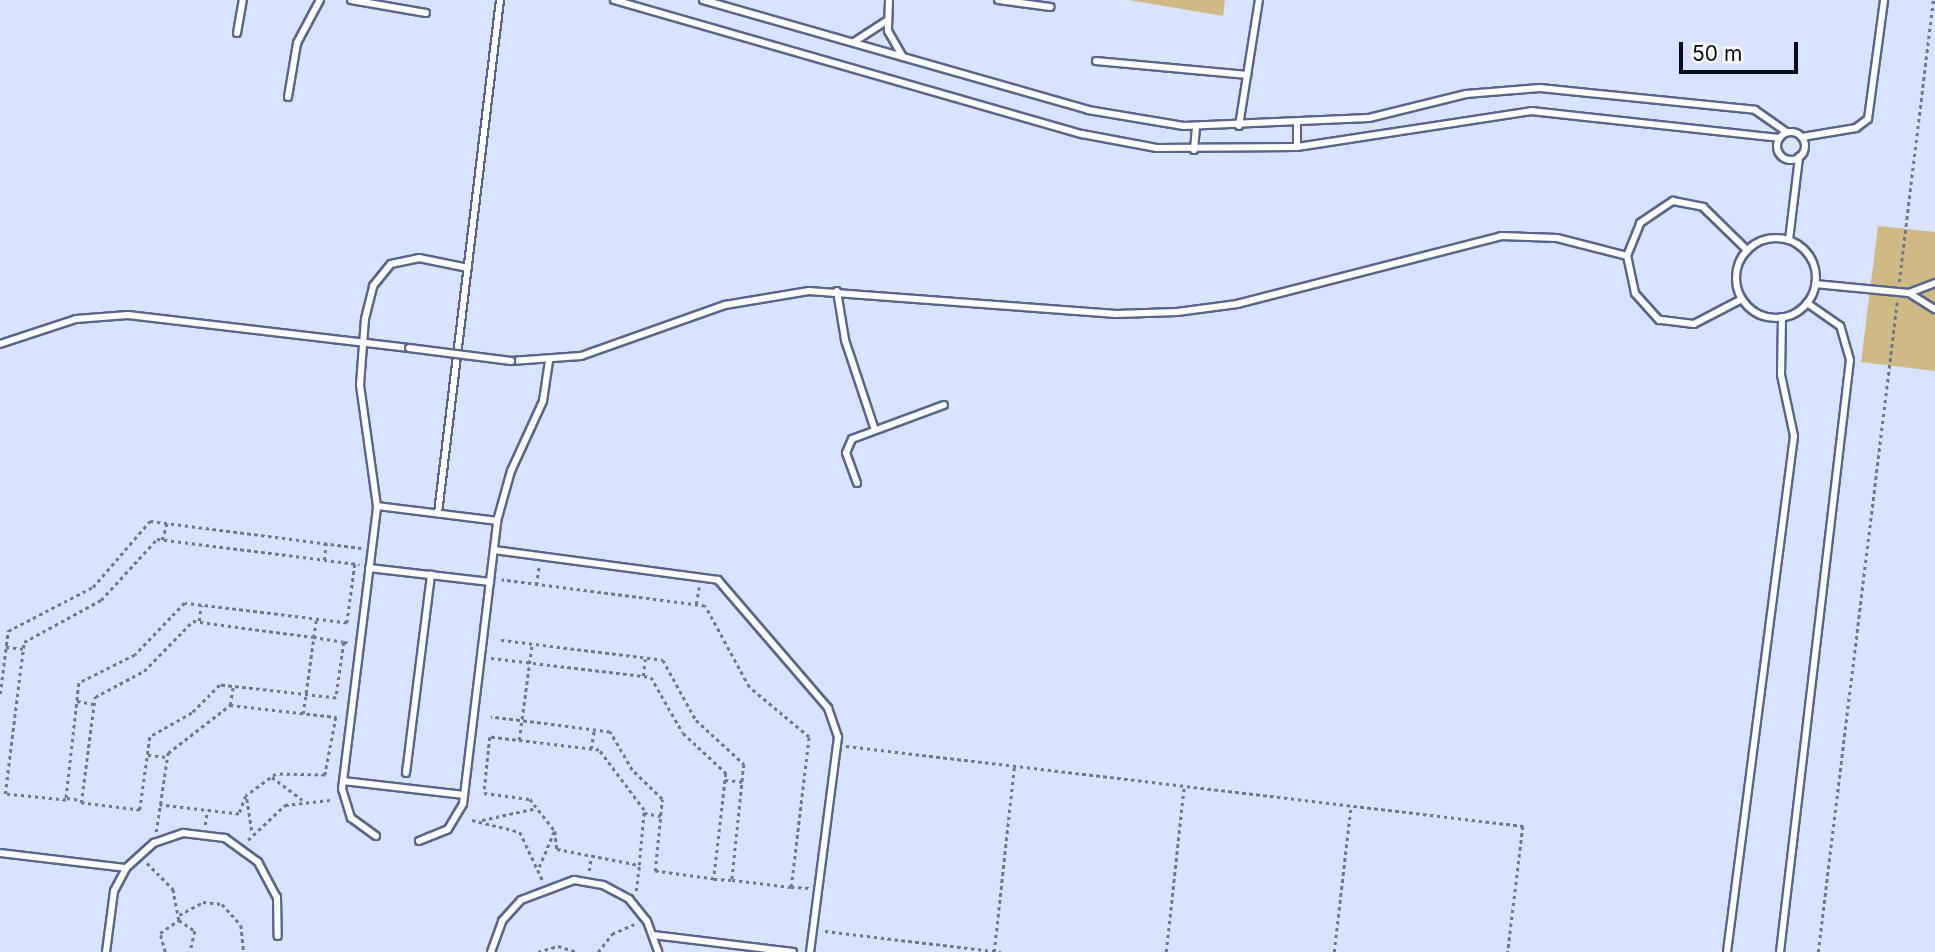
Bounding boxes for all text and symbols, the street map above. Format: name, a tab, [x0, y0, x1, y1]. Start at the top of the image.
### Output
scale bar	[1683, 28, 1802, 72]
text: 50 m	[1692, 41, 1742, 66]

